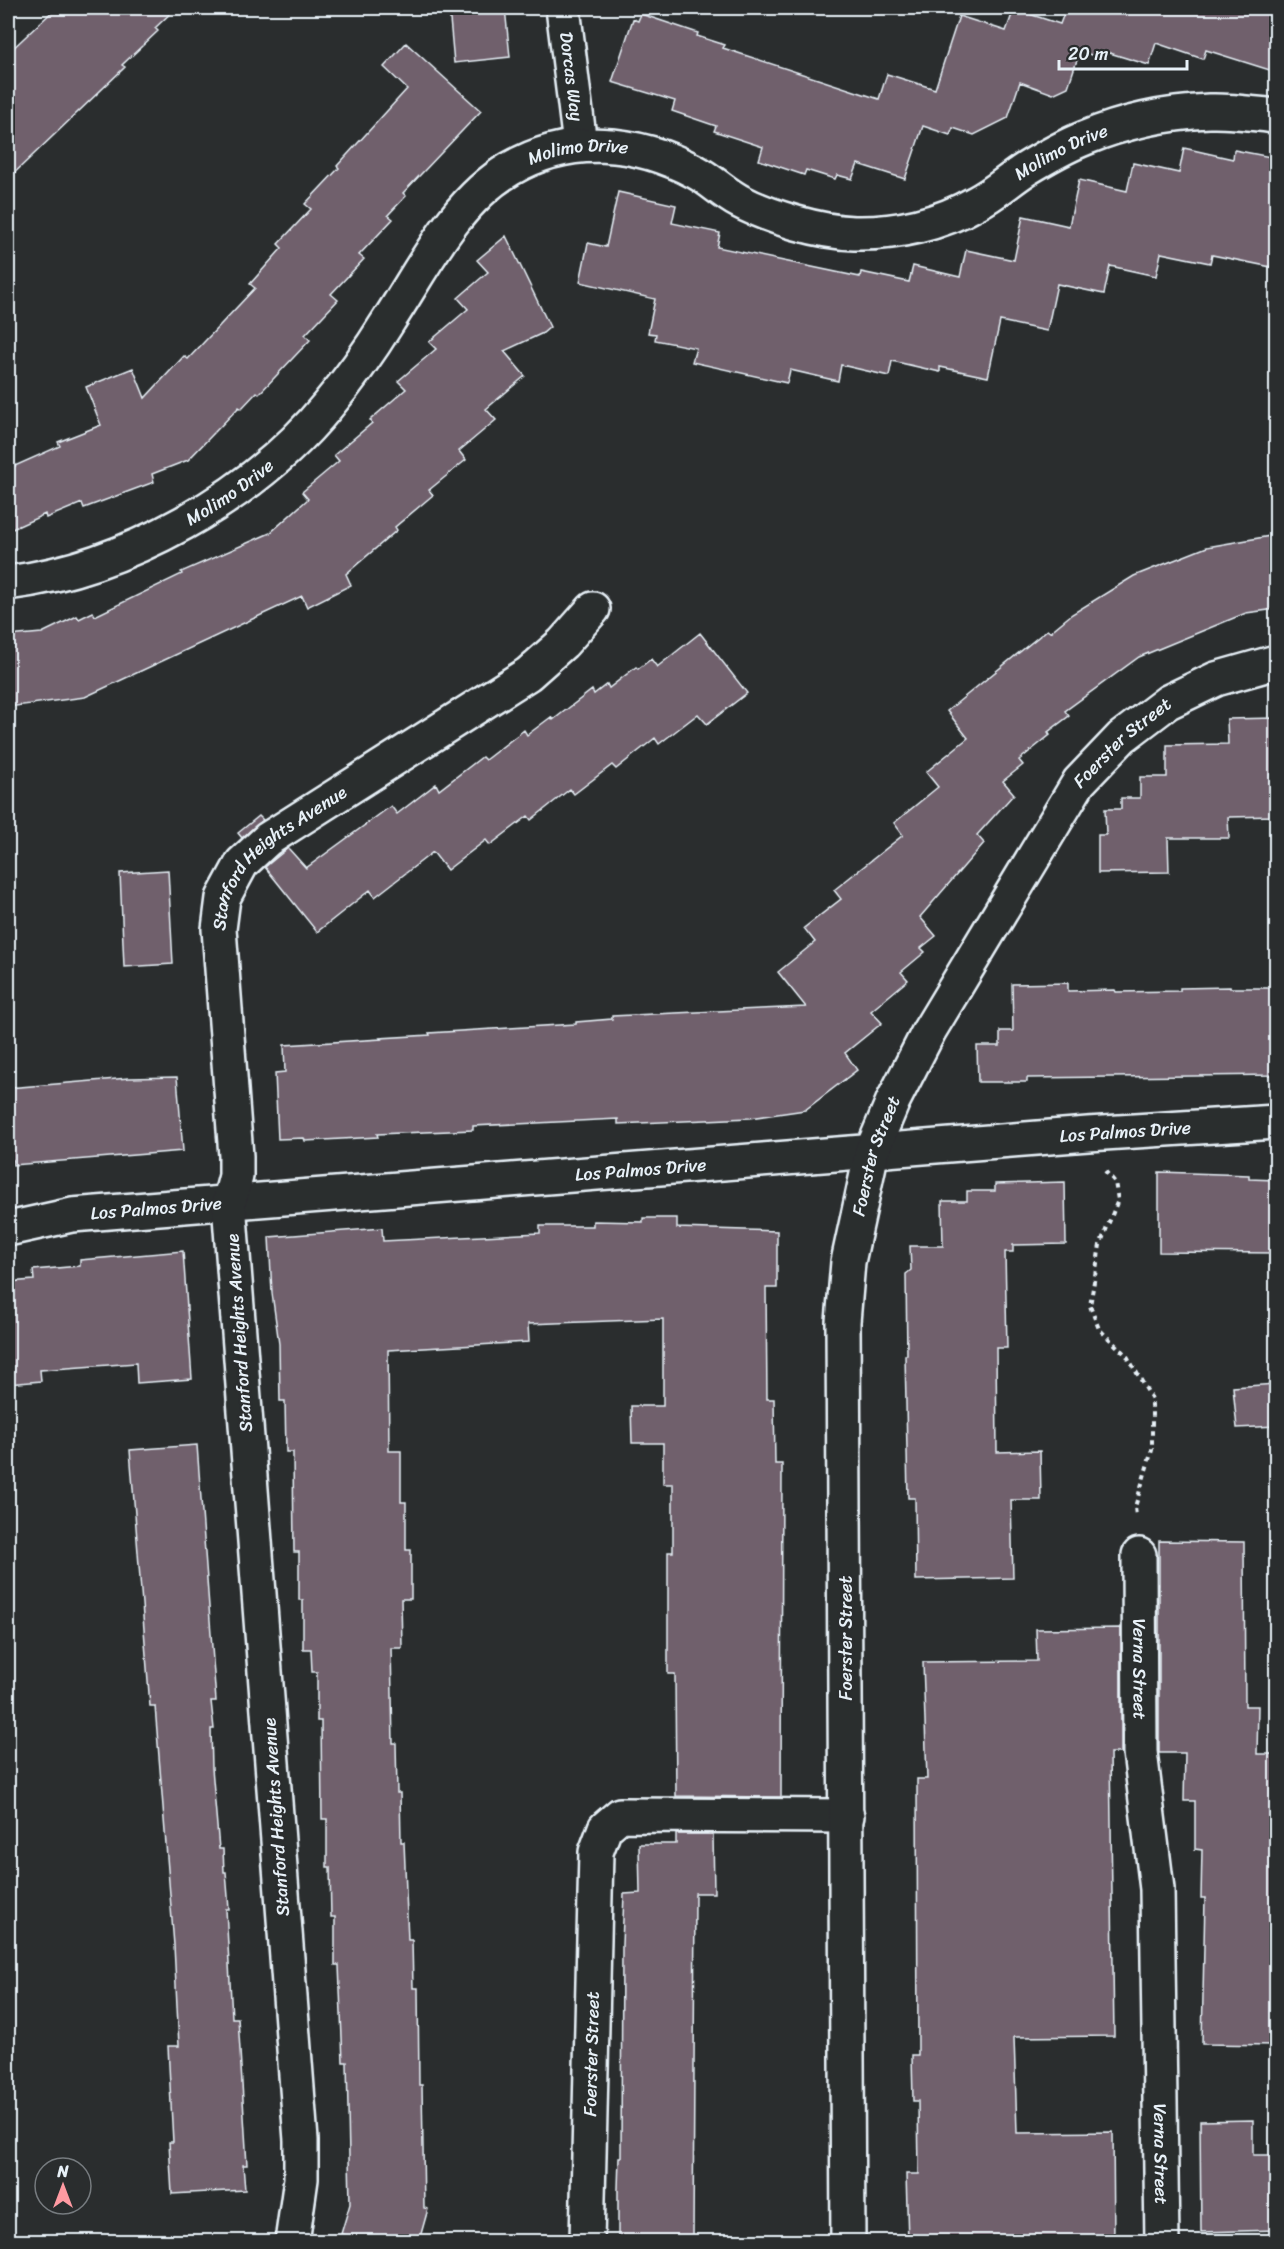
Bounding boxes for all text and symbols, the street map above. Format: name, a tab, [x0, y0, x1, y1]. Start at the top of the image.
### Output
street label: Dorcas Way	[550, 30, 593, 124]
scale bar	[1059, 33, 1186, 71]
text: 20 m	[1068, 38, 1108, 70]
street label: Molimo Drive	[1007, 115, 1112, 189]
street label: Molimo Drive	[522, 129, 631, 174]
street label: Molimo Drive	[179, 450, 281, 535]
street label: Foerster Street	[1065, 689, 1179, 796]
street label: Stanford Heights Avenue	[203, 777, 354, 932]
street label: Foerster Street	[842, 1090, 909, 1219]
street label: Los Palmos Drive	[1058, 1111, 1192, 1152]
street label: Los Palmos Drive	[574, 1148, 708, 1191]
street label: Los Palmos Drive	[89, 1187, 223, 1229]
street label: Stanford Heights Avenue	[216, 1232, 262, 1433]
street label: Foerster Street	[830, 1575, 862, 1700]
street label: Verna Street	[1123, 1618, 1156, 1720]
street label: Stanford Heights Avenue	[253, 1716, 299, 1917]
street label: Foerster Street	[574, 1991, 609, 2117]
street label: Verna Street	[1144, 2103, 1177, 2205]
north arrow	[33, 2156, 93, 2216]
text: N	[56, 2157, 69, 2186]

